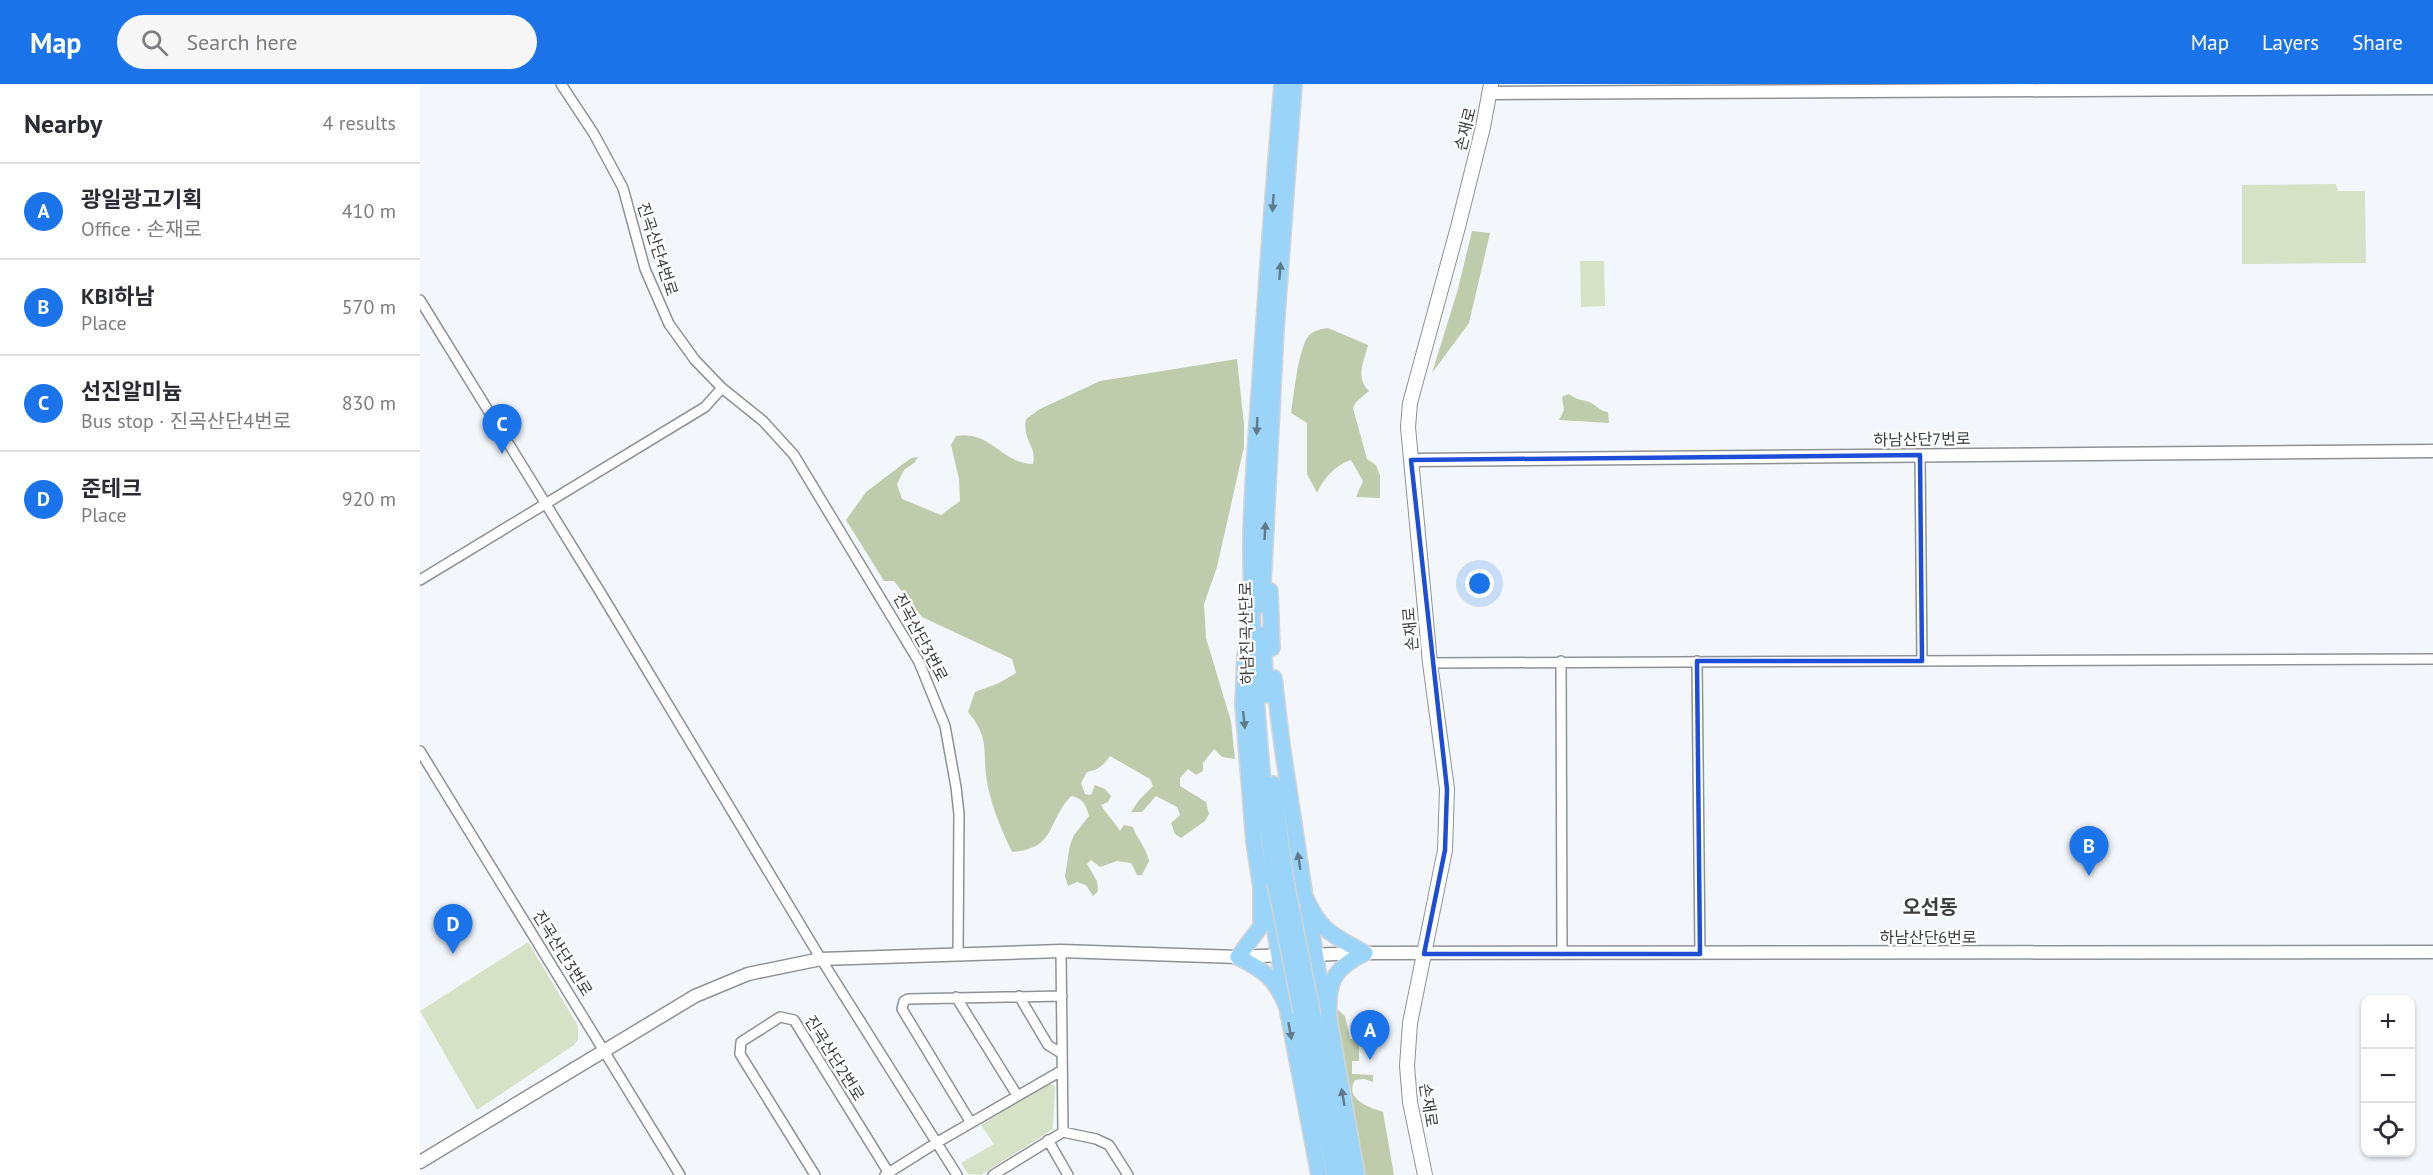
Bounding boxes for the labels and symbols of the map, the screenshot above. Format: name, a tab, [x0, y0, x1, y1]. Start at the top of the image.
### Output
street label: 손재로	[1450, 105, 1480, 153]
one-way arrow	[1268, 194, 1277, 213]
street label: 진곡산단4번로	[633, 200, 683, 298]
one-way arrow	[1275, 261, 1285, 280]
pin: C	[482, 404, 521, 454]
one-way arrow	[1252, 417, 1262, 436]
street label: 하남산단7번로	[1873, 428, 1971, 450]
one-way arrow	[1261, 522, 1270, 541]
your location	[1465, 569, 1494, 598]
street label: 하남진곡산단로	[1235, 581, 1257, 685]
street label: 진곡산단3번로	[889, 589, 953, 685]
street label: 손재로	[1398, 606, 1422, 652]
one-way arrow	[1239, 710, 1249, 729]
pin: B	[2070, 826, 2108, 876]
one-way arrow	[1294, 851, 1303, 870]
district label: 오선동	[1902, 894, 1958, 920]
pin: D	[434, 904, 472, 954]
street label: 진곡산단3번로	[529, 907, 597, 1000]
street label: 하남산단6번로	[1879, 927, 1977, 947]
pin: A	[1350, 1010, 1390, 1060]
street label: 진곡산단2번로	[801, 1012, 869, 1105]
one-way arrow	[1286, 1021, 1295, 1040]
street label: 손재로	[1416, 1082, 1442, 1129]
one-way arrow	[1338, 1087, 1347, 1106]

